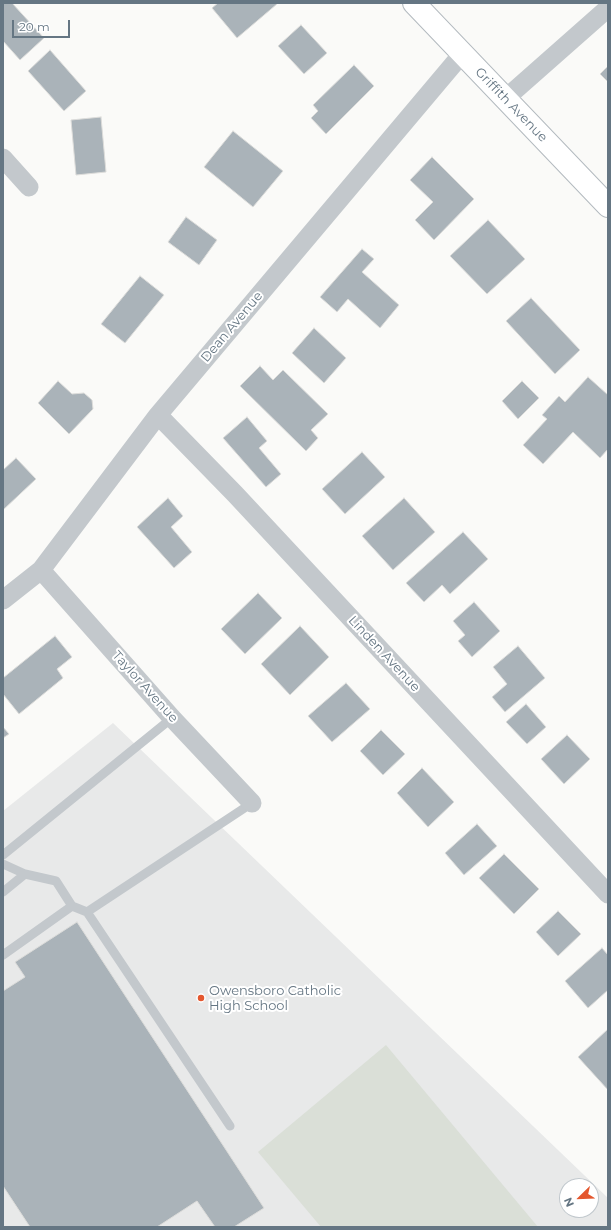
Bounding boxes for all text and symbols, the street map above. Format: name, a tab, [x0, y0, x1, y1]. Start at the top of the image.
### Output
scale bar	[14, 12, 72, 38]
text: 20 m	[19, 19, 50, 34]
street label: Griffith Avenue	[472, 65, 550, 145]
street label: Dean Avenue	[198, 289, 266, 365]
street label: Linden Avenue	[345, 613, 423, 695]
street label: Taylor Avenue	[109, 648, 181, 726]
place label: Owensboro Catholic High School	[209, 983, 341, 1014]
marker: Owensboro Catholic High School	[196, 993, 206, 1003]
north arrow	[559, 1178, 599, 1218]
text: N	[561, 1195, 577, 1209]

